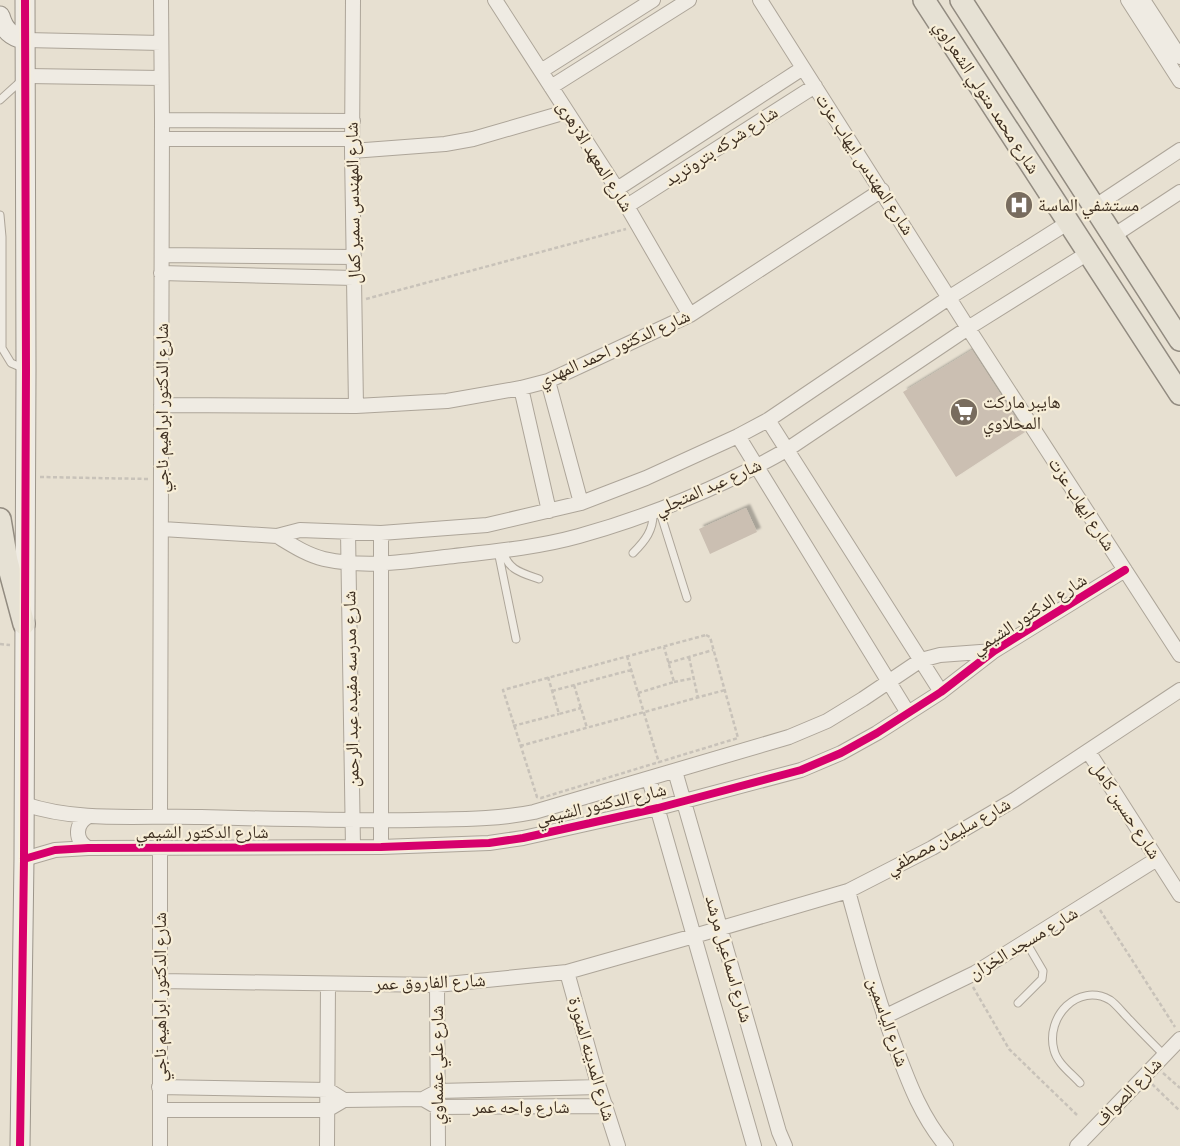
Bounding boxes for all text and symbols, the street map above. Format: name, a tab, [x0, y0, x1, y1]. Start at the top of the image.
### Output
street label: شارع محمد متولي الشعراوي	[926, 17, 1044, 180]
street label: شارع المهندس ايهاب عزت	[811, 89, 918, 239]
street label: شارع المعهد الازهرى	[552, 97, 637, 216]
street label: شارع شركه بتروتريد	[661, 102, 782, 191]
street label: شارع المهندس سمير كمال	[342, 122, 365, 284]
hospital icon: مستشفي الماسة	[1004, 190, 1034, 220]
place label: مستشفي الماسة	[1038, 195, 1139, 220]
street label: شارع الدكتور احمد المهدي	[535, 306, 695, 395]
street label: شارع الدكتور ابراهيم ناجي	[152, 323, 177, 493]
place label: هايبر ماركت المحلاوي	[983, 392, 1061, 438]
supermarket icon: هايبر ماركت المحلاوي	[949, 397, 979, 427]
street label: شارع ايهاب عزت	[1044, 454, 1120, 555]
street label: شارع عبد المتجلي	[652, 455, 766, 524]
street label: شارع الدكتور الشيمي	[968, 569, 1093, 663]
street label: شارع مدرسه مفيده عبد الرحمن	[339, 591, 364, 787]
street label: شارع حسين كامل	[1086, 757, 1165, 863]
street label: شارع الدكتور الشيمي	[534, 779, 669, 833]
street label: شارع سليمان مصطفي	[882, 794, 1016, 882]
street label: شارع الدكتور الشيمي	[135, 822, 269, 847]
street label: شارع اسماعيل مرشد	[700, 893, 757, 1025]
street label: شارع مسجد الخزان	[965, 903, 1082, 984]
street label: شارع الدكتور ابراهيم ناجي	[150, 912, 175, 1082]
street label: شارع الفاروق عمر	[373, 970, 486, 995]
street label: شارع الياسمين	[862, 975, 913, 1070]
street label: شارع المدينه المنورة	[564, 995, 619, 1124]
street label: شارع علي عشماوي	[427, 1005, 452, 1125]
street label: شارع الصواف	[1090, 1054, 1166, 1131]
street label: شارع واحه عمر	[471, 1097, 570, 1118]

